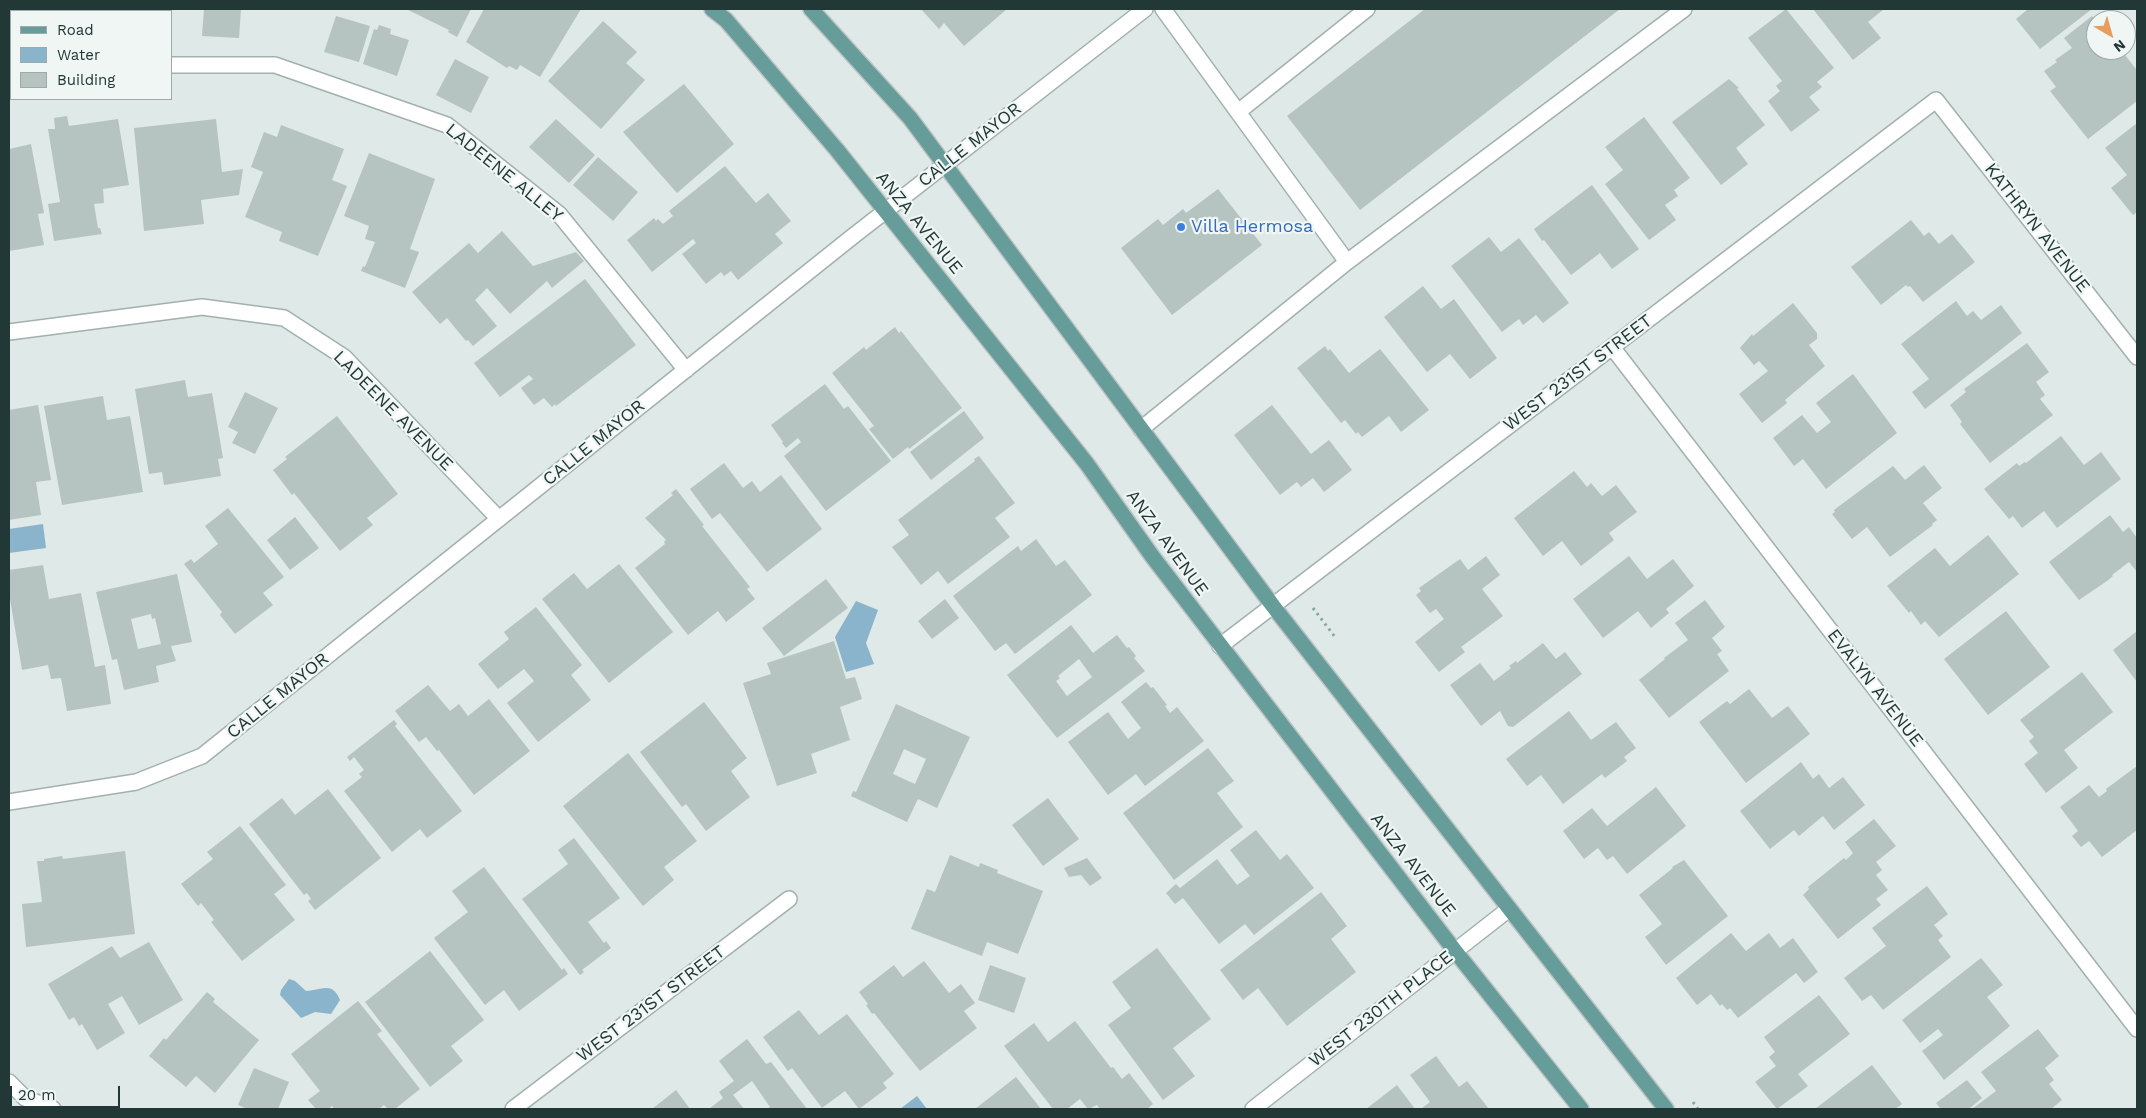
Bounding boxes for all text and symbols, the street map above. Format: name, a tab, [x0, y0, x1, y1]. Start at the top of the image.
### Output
legend	[10, 10, 172, 100]
north arrow	[2086, 10, 2136, 60]
text: Road	[57, 21, 94, 39]
text: N	[2111, 37, 2129, 56]
text: Water	[57, 46, 100, 64]
text: Building	[57, 71, 115, 89]
street label: CALLE MAYOR	[914, 98, 1026, 192]
street label: LADEENE ALLEY	[441, 119, 567, 227]
street label: KATHRYN AVENUE	[1980, 159, 2094, 297]
street label: ANZA AVENUE	[871, 167, 967, 279]
place label: Villa Hermosa	[1191, 216, 1313, 238]
marker: Villa Hermosa	[1175, 221, 1187, 233]
street label: WEST 231ST STREET	[1499, 310, 1657, 436]
street label: LADEENE AVENUE	[329, 347, 457, 475]
street label: CALLE MAYOR	[539, 395, 649, 491]
street label: ANZA AVENUE	[1121, 486, 1213, 600]
street label: EVALYN AVENUE	[1822, 625, 1928, 751]
street label: CALLE MAYOR	[223, 648, 333, 744]
street label: ANZA AVENUE	[1366, 809, 1460, 921]
street label: WEST 231ST STREET	[572, 941, 730, 1067]
street label: WEST 230TH PLACE	[1305, 946, 1457, 1072]
scale bar	[12, 1076, 122, 1108]
text: 20 m	[18, 1086, 56, 1104]

